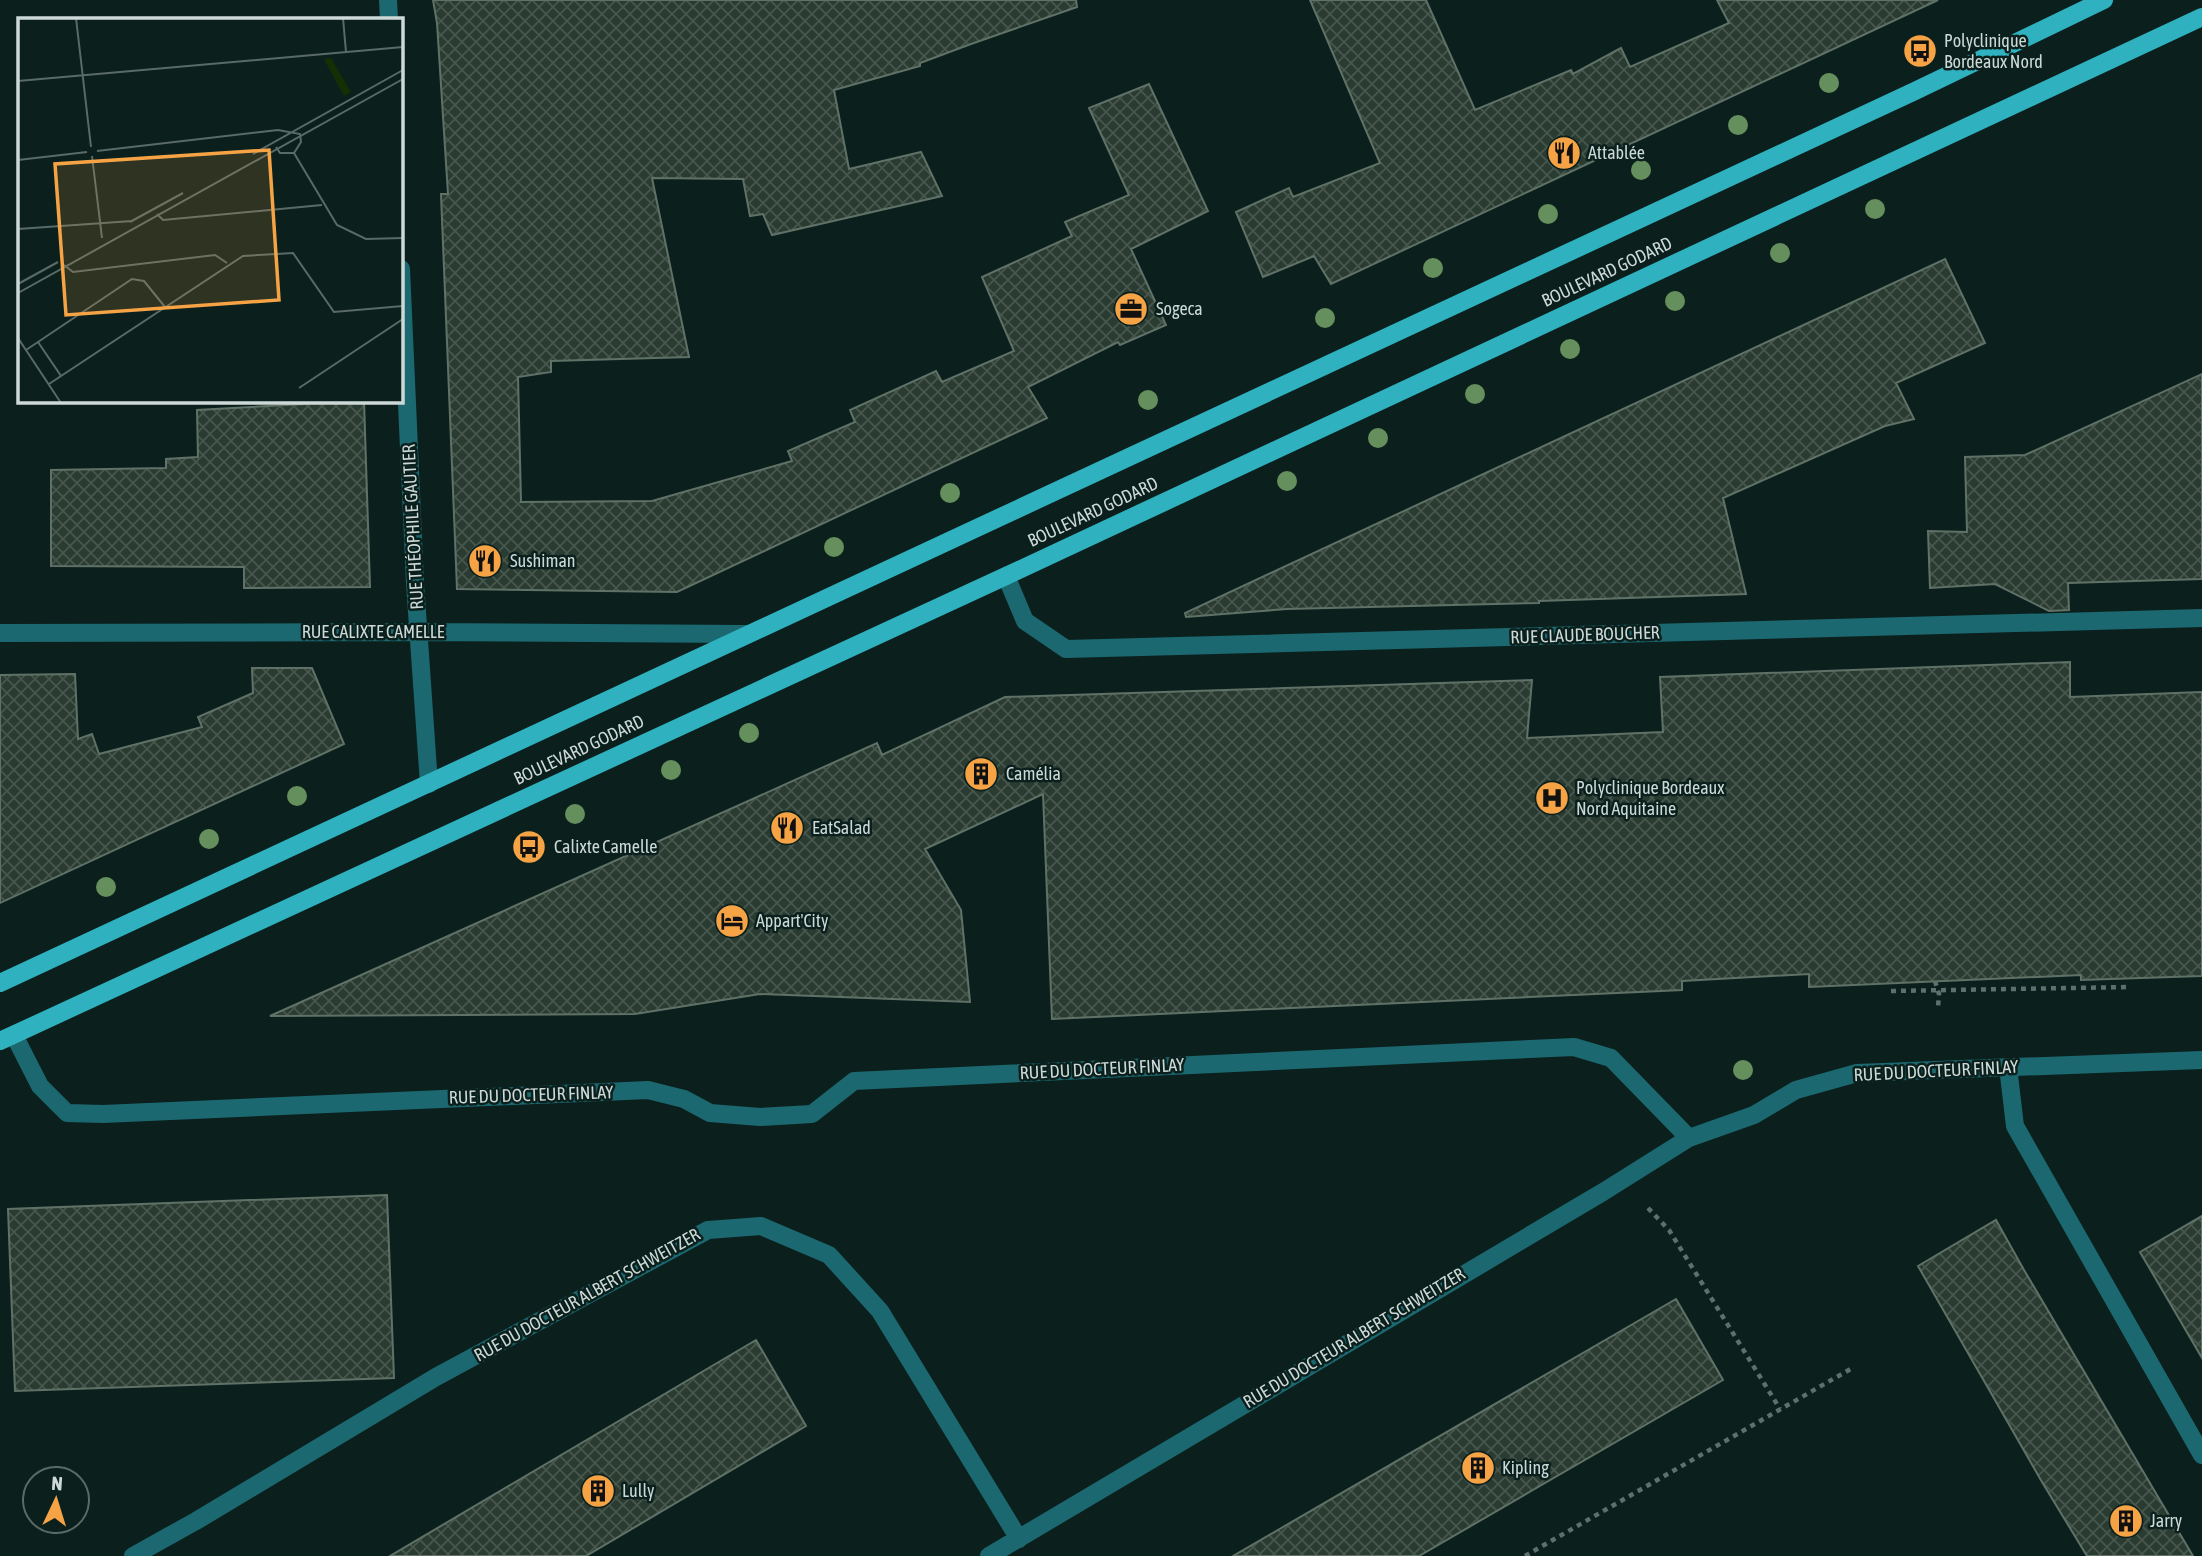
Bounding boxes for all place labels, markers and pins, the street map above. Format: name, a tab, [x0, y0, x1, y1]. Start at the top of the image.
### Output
place label: Polyclinique Bordeaux Nord	[1944, 30, 2043, 72]
bus stop icon: Polyclinique Bordeaux Nord	[1901, 32, 1939, 70]
restaurant icon: Attablée	[1545, 134, 1583, 172]
place label: Attablée	[1588, 142, 1645, 163]
office icon: Sogeca	[1112, 290, 1150, 328]
place label: Sogeca	[1156, 298, 1203, 319]
restaurant icon: Sushiman	[466, 542, 504, 580]
place label: Sushiman	[510, 550, 576, 571]
building icon: Camélia	[962, 755, 1000, 793]
place label: Camélia	[1006, 763, 1061, 784]
place label: Polyclinique Bordeaux Nord Aquitaine	[1576, 777, 1725, 819]
hospital icon: Polyclinique Bordeaux Nord Aquitaine	[1533, 779, 1571, 817]
restaurant icon: EatSalad	[768, 809, 806, 847]
place label: EatSalad	[812, 817, 871, 838]
bus stop icon: Calixte Camelle	[510, 828, 548, 866]
place label: Calixte Camelle	[554, 836, 657, 857]
hotel icon: Appart'City	[713, 902, 751, 940]
place label: Appart'City	[756, 910, 828, 931]
building icon: Kipling	[1459, 1449, 1497, 1487]
place label: Kipling	[1502, 1457, 1549, 1478]
building icon: Lully	[579, 1472, 617, 1510]
place label: Lully	[622, 1480, 654, 1501]
building icon: Jarry	[2107, 1502, 2145, 1540]
place label: Jarry	[2150, 1510, 2182, 1531]

